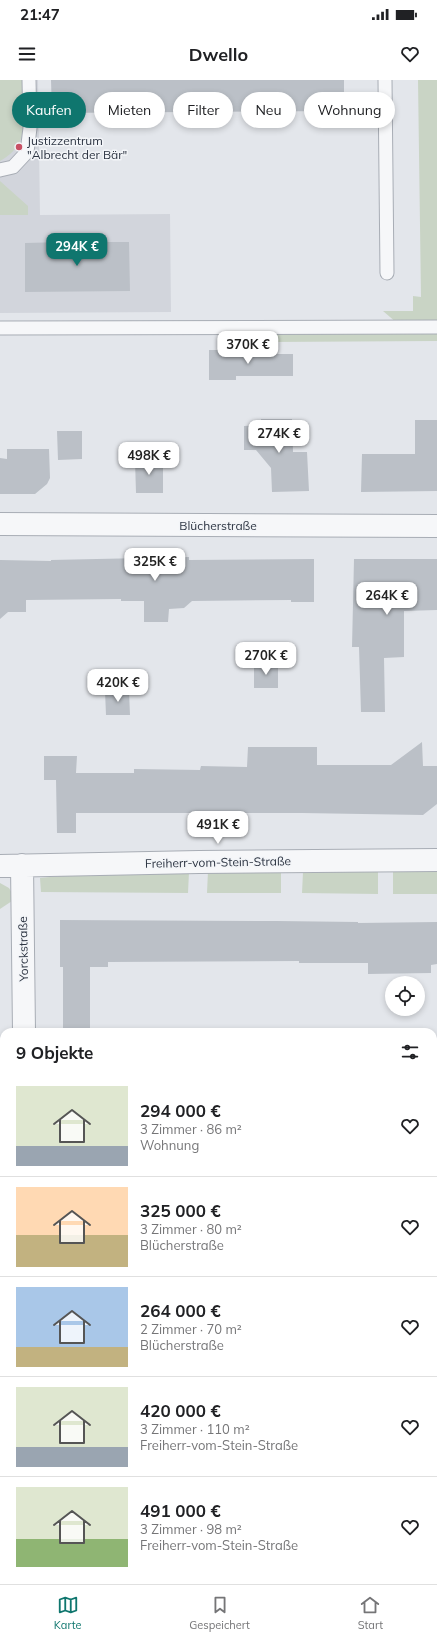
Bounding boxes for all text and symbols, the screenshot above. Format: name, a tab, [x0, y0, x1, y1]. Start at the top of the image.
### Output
text: 21:47	[20, 5, 60, 24]
icon: menu	[16, 43, 38, 65]
text: Dwello	[189, 43, 248, 66]
icon: heart	[399, 43, 421, 65]
chip: Kaufen	[12, 92, 86, 128]
chip: Mieten	[94, 92, 165, 128]
chip: Filter	[173, 92, 233, 128]
chip: Neu	[241, 92, 296, 128]
chip: Wohnung	[304, 92, 395, 128]
place label: Justizzentrum "Albrecht der Bär"	[27, 133, 127, 162]
marker: Justizzentrum "Albrecht der Bär"	[14, 142, 24, 152]
pin: 294K €	[44, 233, 110, 267]
text: 294K €	[55, 238, 99, 254]
pin: 370K €	[215, 331, 281, 365]
text: 370K €	[226, 336, 270, 352]
pin: 274K €	[246, 420, 312, 454]
text: 274K €	[257, 425, 301, 441]
pin: 498K €	[116, 442, 182, 476]
text: 498K €	[127, 447, 171, 463]
street label: Blücherstraße	[179, 518, 257, 533]
pin: 325K €	[122, 548, 188, 582]
text: 325K €	[133, 553, 177, 569]
pin: 264K €	[354, 582, 420, 616]
text: 264K €	[365, 587, 409, 603]
pin: 270K €	[233, 642, 299, 676]
text: 270K €	[244, 647, 288, 663]
pin: 420K €	[85, 669, 151, 703]
text: 420K €	[96, 674, 140, 690]
pin: 491K €	[185, 811, 251, 845]
text: 491K €	[196, 816, 240, 832]
street label: Freiherr-vom-Stein-Straße	[145, 853, 291, 871]
street label: Yorckstraße	[15, 916, 31, 983]
map controls	[385, 976, 425, 1016]
button: locate	[385, 976, 425, 1016]
icon: filters	[399, 1041, 421, 1063]
text: 9 Objekte	[16, 1042, 93, 1063]
text: 294 000 €	[140, 1100, 221, 1121]
icon: home	[48, 1102, 96, 1150]
icon: heart	[399, 1115, 421, 1137]
text: 3 Zimmer · 86 m²	[140, 1121, 242, 1137]
text: Wohnung	[140, 1137, 199, 1153]
text: 325 000 €	[140, 1200, 221, 1221]
icon: home	[48, 1203, 96, 1251]
icon: heart	[399, 1216, 421, 1238]
text: 3 Zimmer · 80 m²	[140, 1221, 242, 1237]
text: Blücherstraße	[140, 1237, 224, 1253]
text: 264 000 €	[140, 1300, 221, 1321]
icon: home	[48, 1303, 96, 1351]
icon: heart	[399, 1316, 421, 1338]
text: 2 Zimmer · 70 m²	[140, 1321, 242, 1337]
text: Blücherstraße	[140, 1337, 224, 1353]
text: 420 000 €	[140, 1400, 221, 1421]
icon: home	[48, 1403, 96, 1451]
icon: heart	[399, 1416, 421, 1438]
text: 3 Zimmer · 110 m²	[140, 1421, 250, 1437]
text: Freiherr-vom-Stein-Straße	[140, 1437, 298, 1453]
text: 491 000 €	[140, 1500, 221, 1521]
icon: home	[48, 1503, 96, 1551]
icon: heart	[399, 1516, 421, 1538]
text: 3 Zimmer · 98 m²	[140, 1521, 242, 1537]
text: Freiherr-vom-Stein-Straße	[140, 1537, 298, 1553]
tab: Karte	[54, 1594, 82, 1632]
tab: Gespeichert	[189, 1594, 250, 1632]
tab: Start	[358, 1594, 383, 1632]

